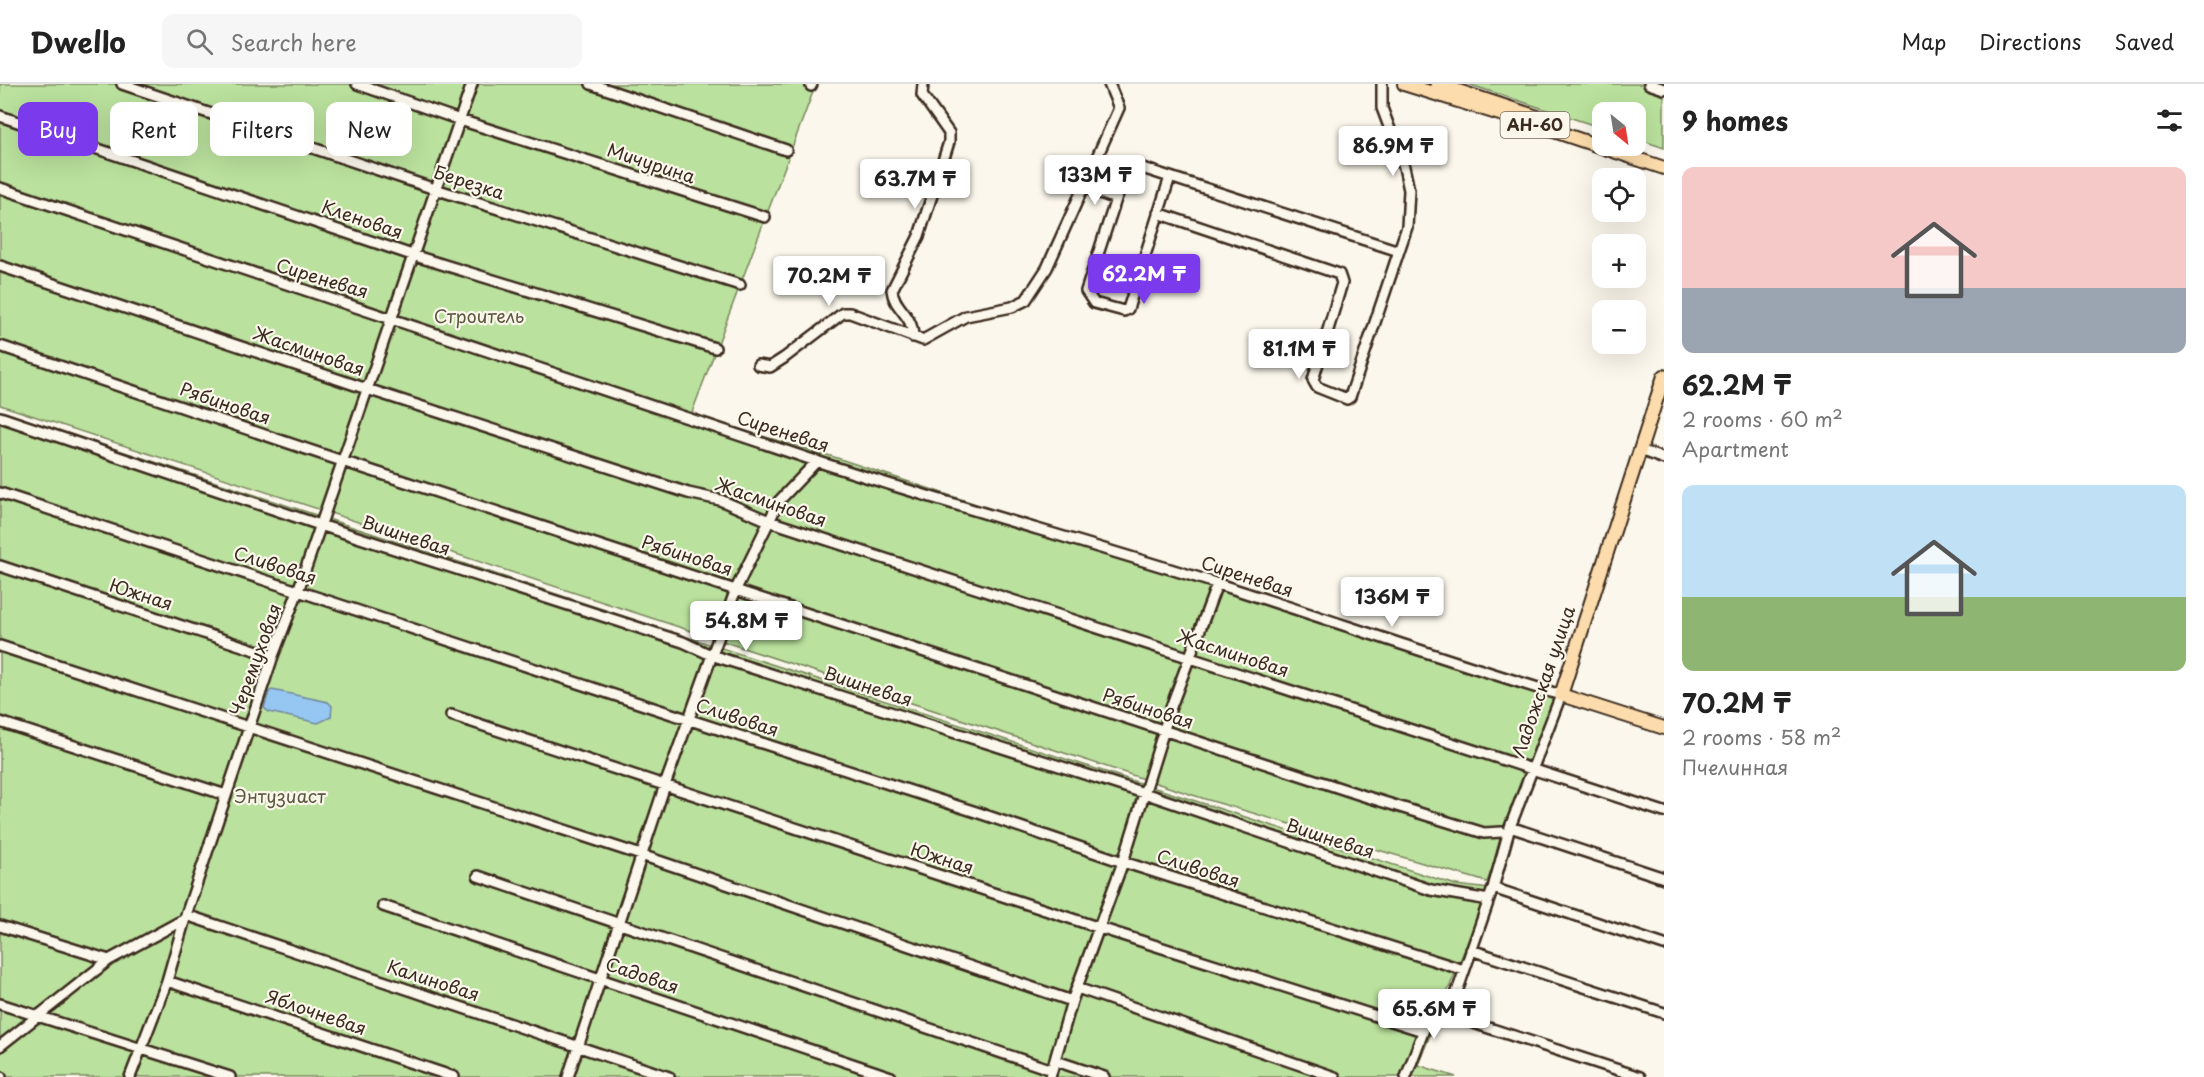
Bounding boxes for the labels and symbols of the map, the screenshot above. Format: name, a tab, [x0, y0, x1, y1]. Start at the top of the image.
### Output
north arrow	[1592, 102, 1646, 156]
road number: АН-60	[1500, 112, 1570, 138]
pin: 86.9M ₸	[1338, 126, 1448, 177]
street label: Мичурина	[604, 136, 700, 190]
pin: 133M ₸	[1046, 155, 1144, 206]
street label: Березка	[431, 157, 509, 206]
pin: 63.7M ₸	[860, 159, 970, 210]
street label: Кленовая	[318, 192, 407, 245]
street label: Сиреневая	[273, 251, 372, 304]
pin: 62.2M ₸	[1089, 254, 1199, 305]
pin: 70.2M ₸	[774, 256, 884, 307]
park label: Строитель	[434, 302, 524, 329]
street label: Жасминовая	[249, 319, 369, 382]
pin: 81.1M ₸	[1244, 329, 1354, 380]
street label: Рябиновая	[177, 374, 274, 431]
street label: Сиреневая	[734, 403, 833, 458]
street label: Жасминовая	[711, 470, 831, 533]
street label: Вишневая	[359, 508, 454, 562]
street label: Рябиновая	[638, 527, 736, 582]
street label: Сливовая	[230, 538, 321, 591]
street label: Сиреневая	[1198, 548, 1297, 603]
street label: Южная	[106, 571, 177, 616]
pin: 136M ₸	[1343, 577, 1441, 628]
street label: Черемуховая	[222, 599, 287, 720]
pin: 54.8M ₸	[691, 601, 801, 652]
street label: Ладожская улица	[1504, 601, 1581, 761]
street label: Жасминовая	[1173, 622, 1293, 683]
street label: Вишневая	[821, 659, 916, 713]
street label: Рябиновая	[1099, 680, 1197, 735]
street label: Сливовая	[692, 690, 783, 743]
park label: Энтузиаст	[234, 782, 326, 809]
street label: Вишневая	[1283, 811, 1378, 865]
street label: Южная	[907, 835, 978, 880]
street label: Сливовая	[1153, 841, 1244, 894]
street label: Садовая	[602, 949, 683, 1000]
street label: Калиновая	[384, 952, 483, 1007]
street label: Яблочневая	[263, 982, 370, 1041]
pin: 65.6M ₸	[1379, 989, 1489, 1040]

